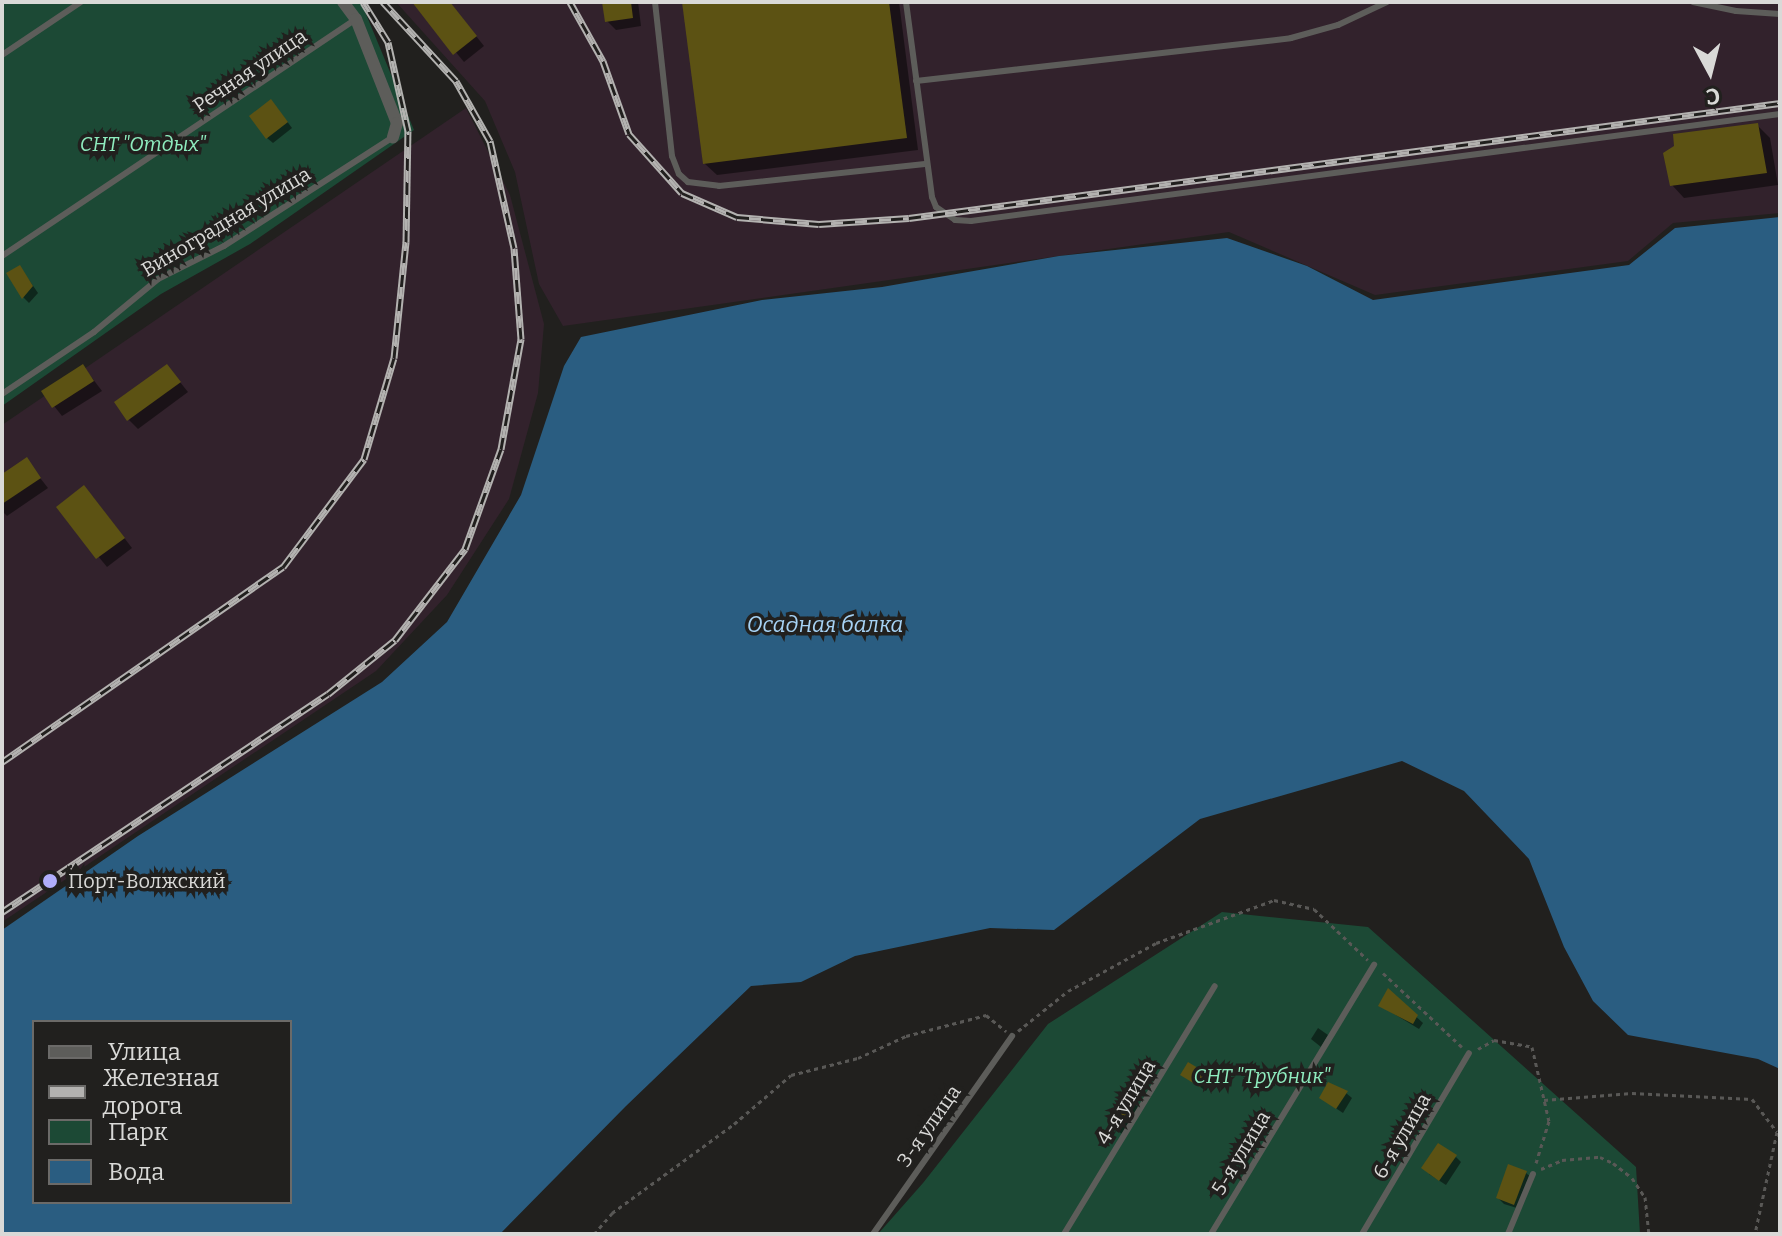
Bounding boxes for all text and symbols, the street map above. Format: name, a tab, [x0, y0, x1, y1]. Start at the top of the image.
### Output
street label: Речная улица	[189, 24, 311, 118]
north arrow	[1670, 32, 1750, 112]
text: С	[1704, 82, 1722, 111]
park label: СНТ "Отдых"	[80, 132, 206, 156]
street label: Виноградная улица	[137, 162, 315, 282]
water label: Осадная балка	[747, 612, 903, 638]
place label: Порт-Волжский	[68, 869, 226, 893]
marker: Порт-Волжский	[39, 870, 61, 892]
legend	[32, 1020, 292, 1204]
text: Улица	[108, 1038, 181, 1066]
street label: 4-я улица	[1091, 1055, 1161, 1149]
text: Железная дорога	[102, 1064, 219, 1120]
park label: СНТ "Трубник"	[1193, 1064, 1331, 1088]
street label: 3-я улица	[892, 1080, 966, 1172]
street label: 6-я улица	[1368, 1089, 1436, 1183]
street label: 5-я улица	[1207, 1107, 1275, 1199]
text: Парк	[108, 1118, 168, 1146]
text: Вода	[108, 1158, 164, 1186]

